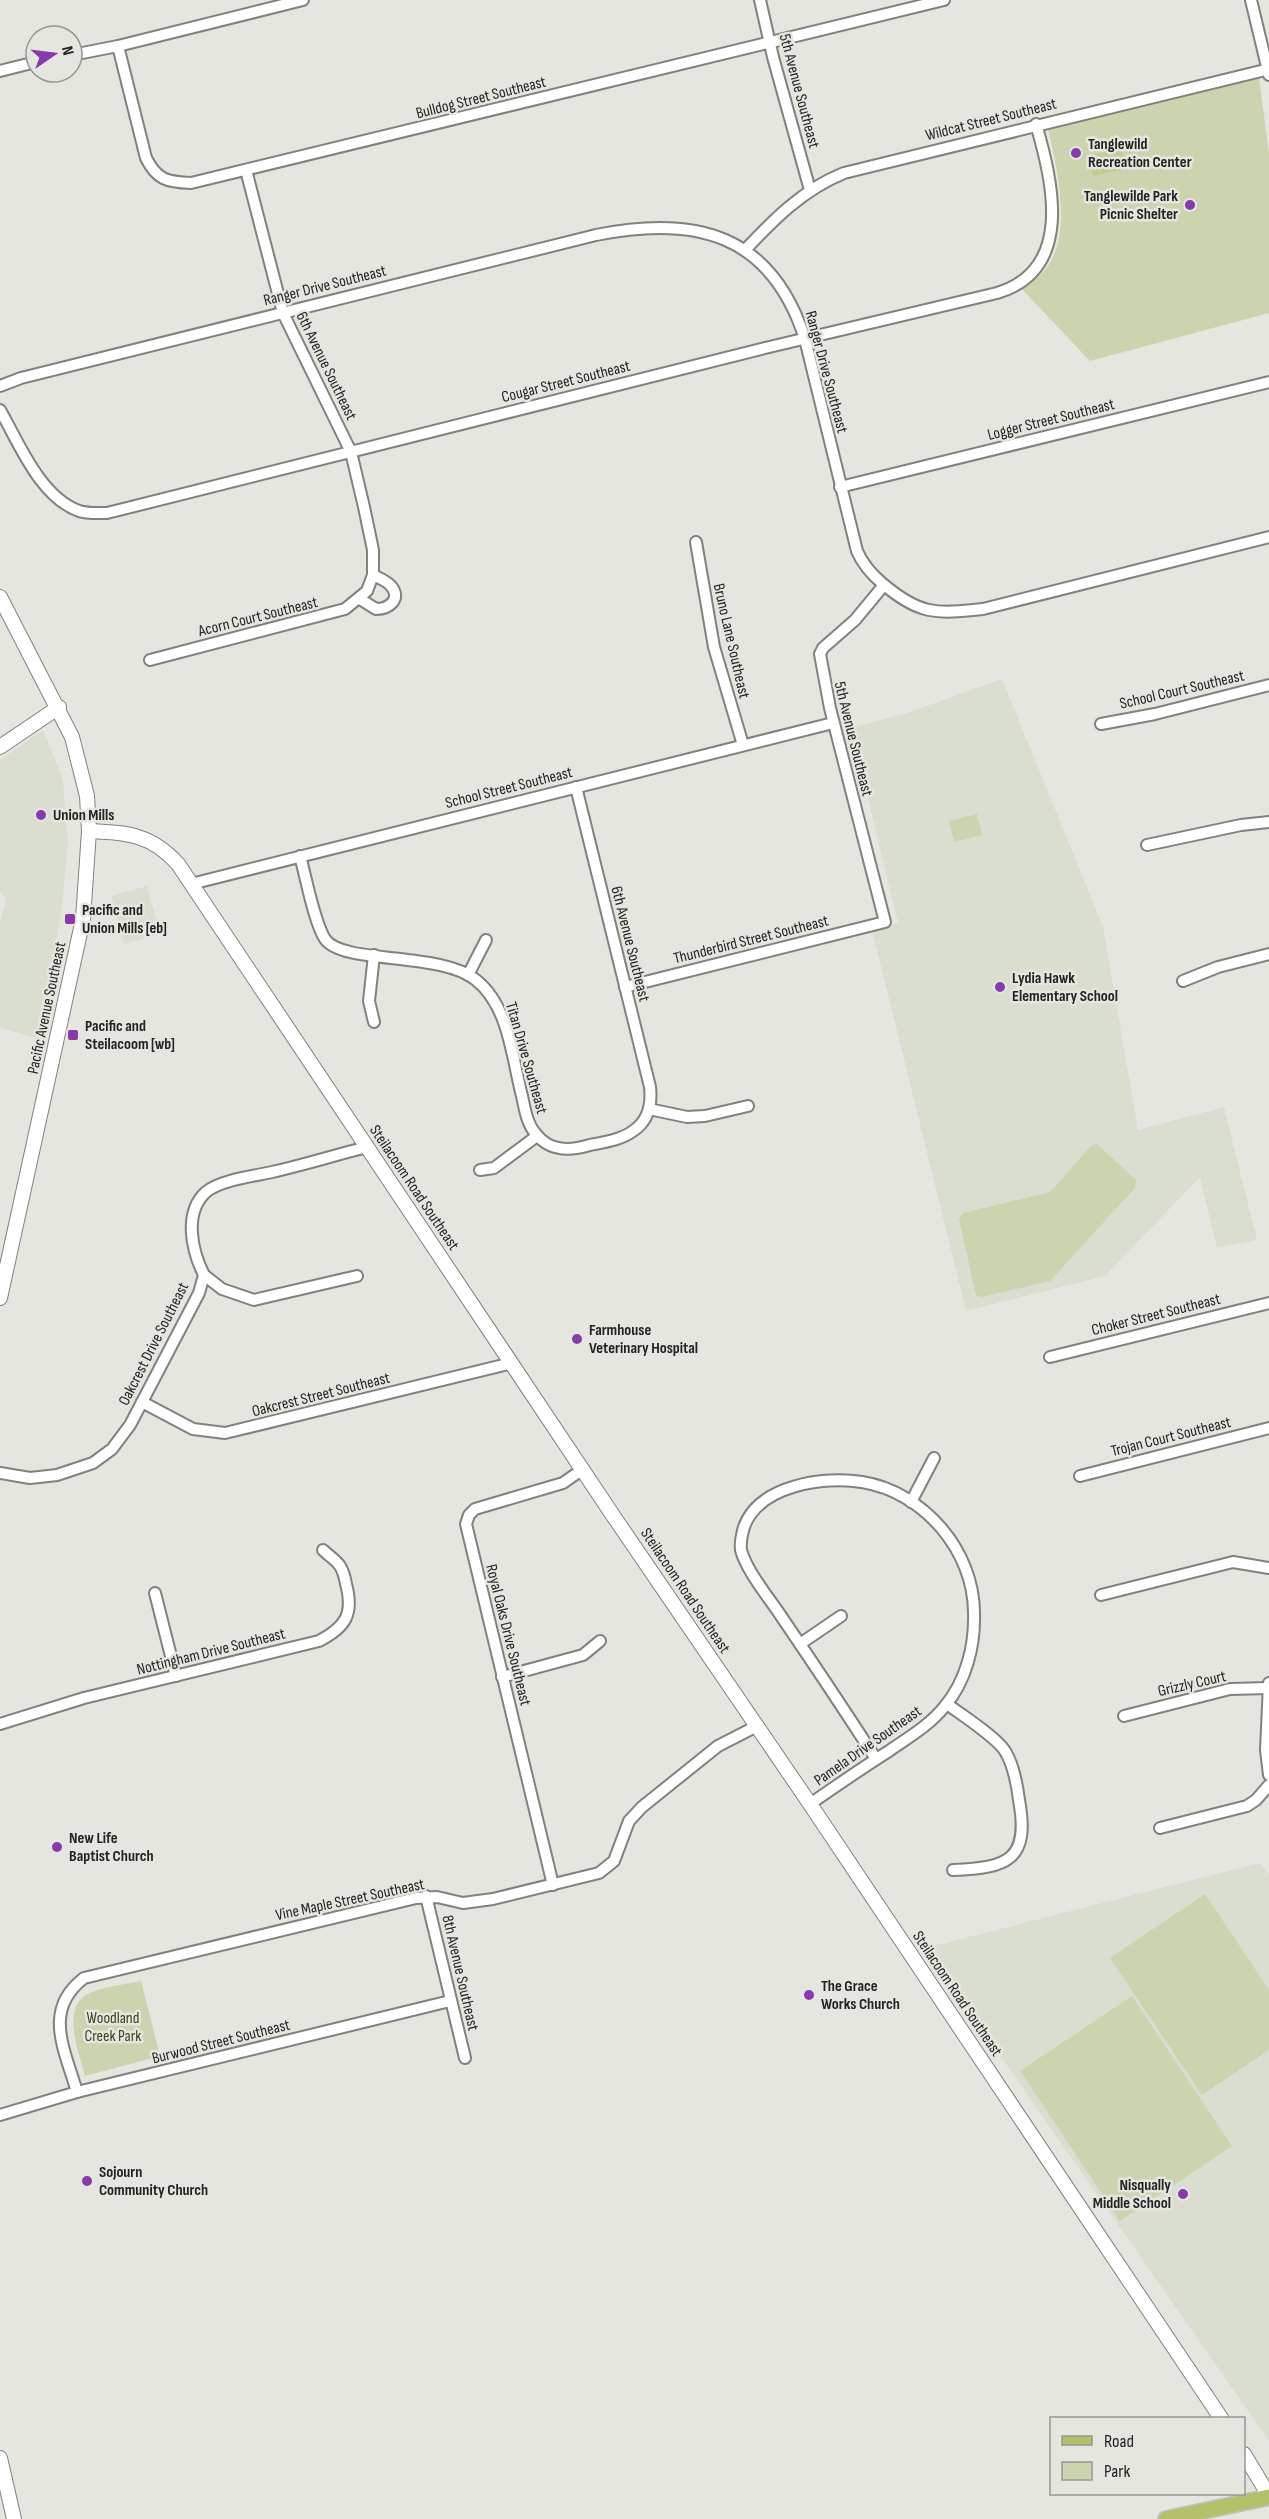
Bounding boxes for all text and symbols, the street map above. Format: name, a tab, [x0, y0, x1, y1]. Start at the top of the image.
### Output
north arrow	[24, 24, 84, 84]
street label: 5th Avenue Southeast	[775, 32, 823, 150]
text: N	[57, 44, 77, 57]
street label: Bulldog Street Southeast	[414, 73, 548, 123]
street label: Wildcat Street Southeast	[924, 95, 1059, 145]
place label: Tanglewild Recreation Center	[1088, 135, 1192, 172]
marker: Tanglewild Recreation Center	[1069, 146, 1083, 160]
place label: Tanglewilde Park Picnic Shelter	[1084, 187, 1178, 224]
marker: Tanglewilde Park Picnic Shelter	[1183, 198, 1197, 212]
street label: Ranger Drive Southeast	[262, 262, 388, 310]
street label: 6th Avenue Southeast	[292, 309, 360, 423]
street label: Ranger Drive Southeast	[801, 309, 851, 435]
street label: Cougar Street Southeast	[500, 357, 632, 407]
street label: Logger Street Southeast	[986, 395, 1116, 445]
street label: Bruno Lane Southeast	[709, 582, 753, 700]
street label: Acorn Court Southeast	[195, 593, 320, 641]
street label: School Court Southeast	[1118, 666, 1246, 714]
street label: 5th Avenue Southeast	[830, 680, 876, 798]
street label: School Street Southeast	[443, 763, 575, 813]
place label: Union Mills	[53, 806, 114, 825]
marker: Union Mills	[34, 808, 48, 822]
street label: 6th Avenue Southeast	[606, 884, 654, 1004]
place label: Pacific and Union Mills [eb]	[82, 901, 167, 938]
marker: Pacific and Union Mills [eb]	[63, 912, 77, 926]
street label: Thunderbird Street Southeast	[672, 912, 831, 968]
street label: Pacific Avenue Southeast	[24, 940, 70, 1076]
place label: Lydia Hawk Elementary School	[1012, 969, 1118, 1006]
marker: Lydia Hawk Elementary School	[993, 980, 1007, 994]
street label: Titan Drive Southeast	[501, 1000, 551, 1116]
place label: Pacific and Steilacoom [wb]	[85, 1017, 175, 1054]
marker: Pacific and Steilacoom [wb]	[66, 1028, 80, 1042]
street label: Steilacoom Road Southeast	[365, 1122, 463, 1254]
street label: Oakcrest Drive Southeast	[115, 1279, 193, 1409]
street label: Choker Street Southeast	[1090, 1290, 1222, 1340]
place label: Farmhouse Veterinary Hospital	[589, 1321, 698, 1358]
marker: Farmhouse Veterinary Hospital	[570, 1332, 584, 1346]
street label: Oakcrest Street Southeast	[250, 1369, 392, 1421]
street label: Trojan Court Southeast	[1109, 1413, 1233, 1461]
street label: Steilacoom Road Southeast	[636, 1525, 734, 1657]
street label: Royal Oaks Drive Southeast	[481, 1562, 535, 1708]
street label: Nottingham Drive Southeast	[135, 1624, 287, 1680]
street label: Grizzly Court	[1156, 1667, 1228, 1701]
street label: Pamela Drive Southeast	[811, 1702, 925, 1790]
place label: New Life Baptist Church	[69, 1829, 154, 1866]
marker: New Life Baptist Church	[50, 1840, 64, 1854]
street label: Vine Maple Street Southeast	[274, 1875, 426, 1925]
street label: 8th Avenue Southeast	[437, 1913, 483, 2033]
street label: Steilacoom Road Southeast	[908, 1928, 1006, 2060]
place label: The Grace Works Church	[821, 1977, 900, 2014]
marker: The Grace Works Church	[802, 1988, 816, 2002]
park label: Woodland Creek Park	[85, 2009, 141, 2046]
street label: Burwood Street Southeast	[150, 2016, 292, 2068]
place label: Sojourn Community Church	[99, 2163, 208, 2200]
marker: Sojourn Community Church	[80, 2174, 94, 2188]
place label: Nisqually Middle School	[1093, 2176, 1171, 2213]
marker: Nisqually Middle School	[1176, 2187, 1190, 2201]
legend	[1050, 2417, 1245, 2495]
text: Road	[1104, 2431, 1134, 2452]
text: Park	[1104, 2461, 1130, 2482]

